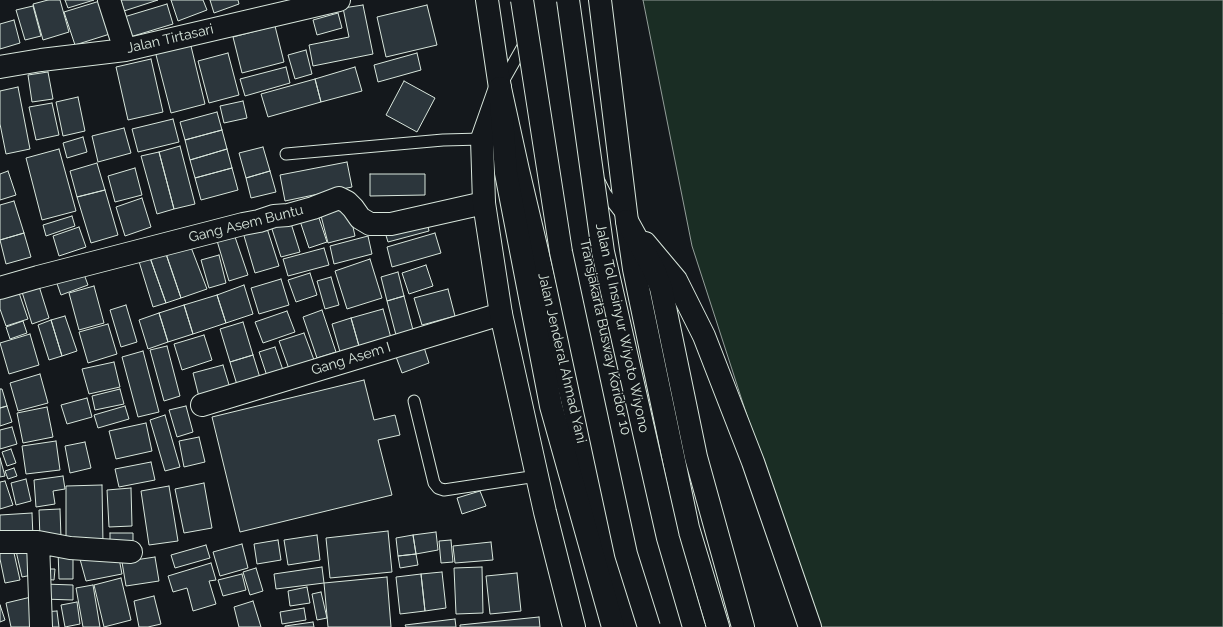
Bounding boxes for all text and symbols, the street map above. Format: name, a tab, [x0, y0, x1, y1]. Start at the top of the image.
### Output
street label: Jalan Tirtasari	[125, 21, 215, 57]
street label: Gang Asem Buntu	[187, 202, 305, 246]
street label: Jalan Tol Insinyur Wiyoto Wiyono	[592, 222, 652, 434]
street label: Transjakarta Busway Koridor 10	[576, 237, 634, 437]
street label: Jalan Jenderal Ahmad Yani	[534, 271, 590, 445]
street label: Gang Asem I	[309, 339, 393, 379]

